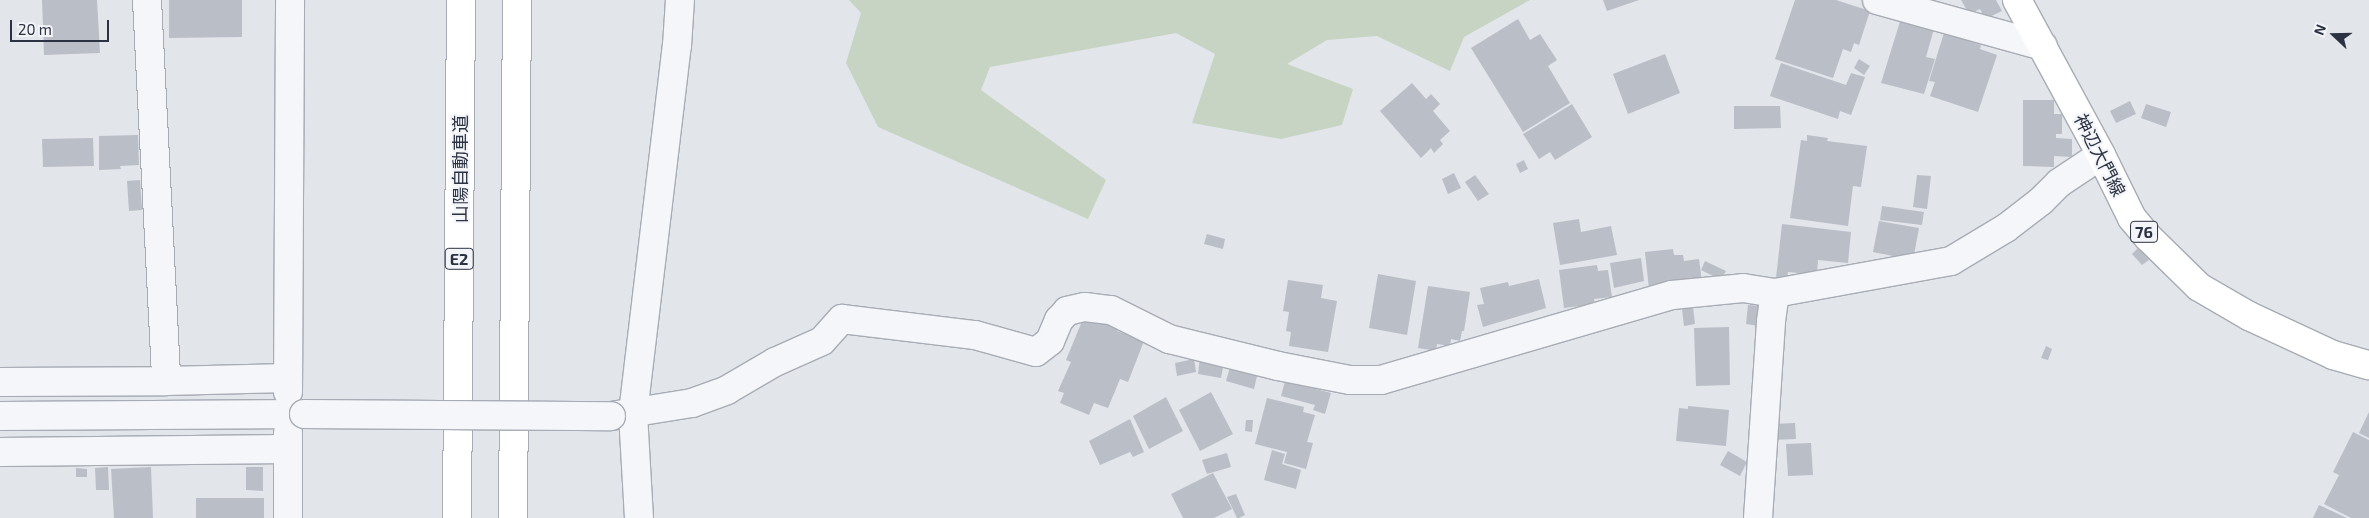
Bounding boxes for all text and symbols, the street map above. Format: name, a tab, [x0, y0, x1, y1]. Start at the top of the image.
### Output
scale bar	[12, 10, 111, 42]
north arrow	[2309, 10, 2359, 60]
text: 20 m	[18, 20, 52, 38]
text: N	[2310, 22, 2329, 37]
street label: 神辺大門線	[2070, 110, 2130, 200]
street label: 山陽自動車道	[449, 115, 471, 223]
road number: 76	[2129, 218, 2159, 246]
road number: E2	[444, 245, 474, 272]

